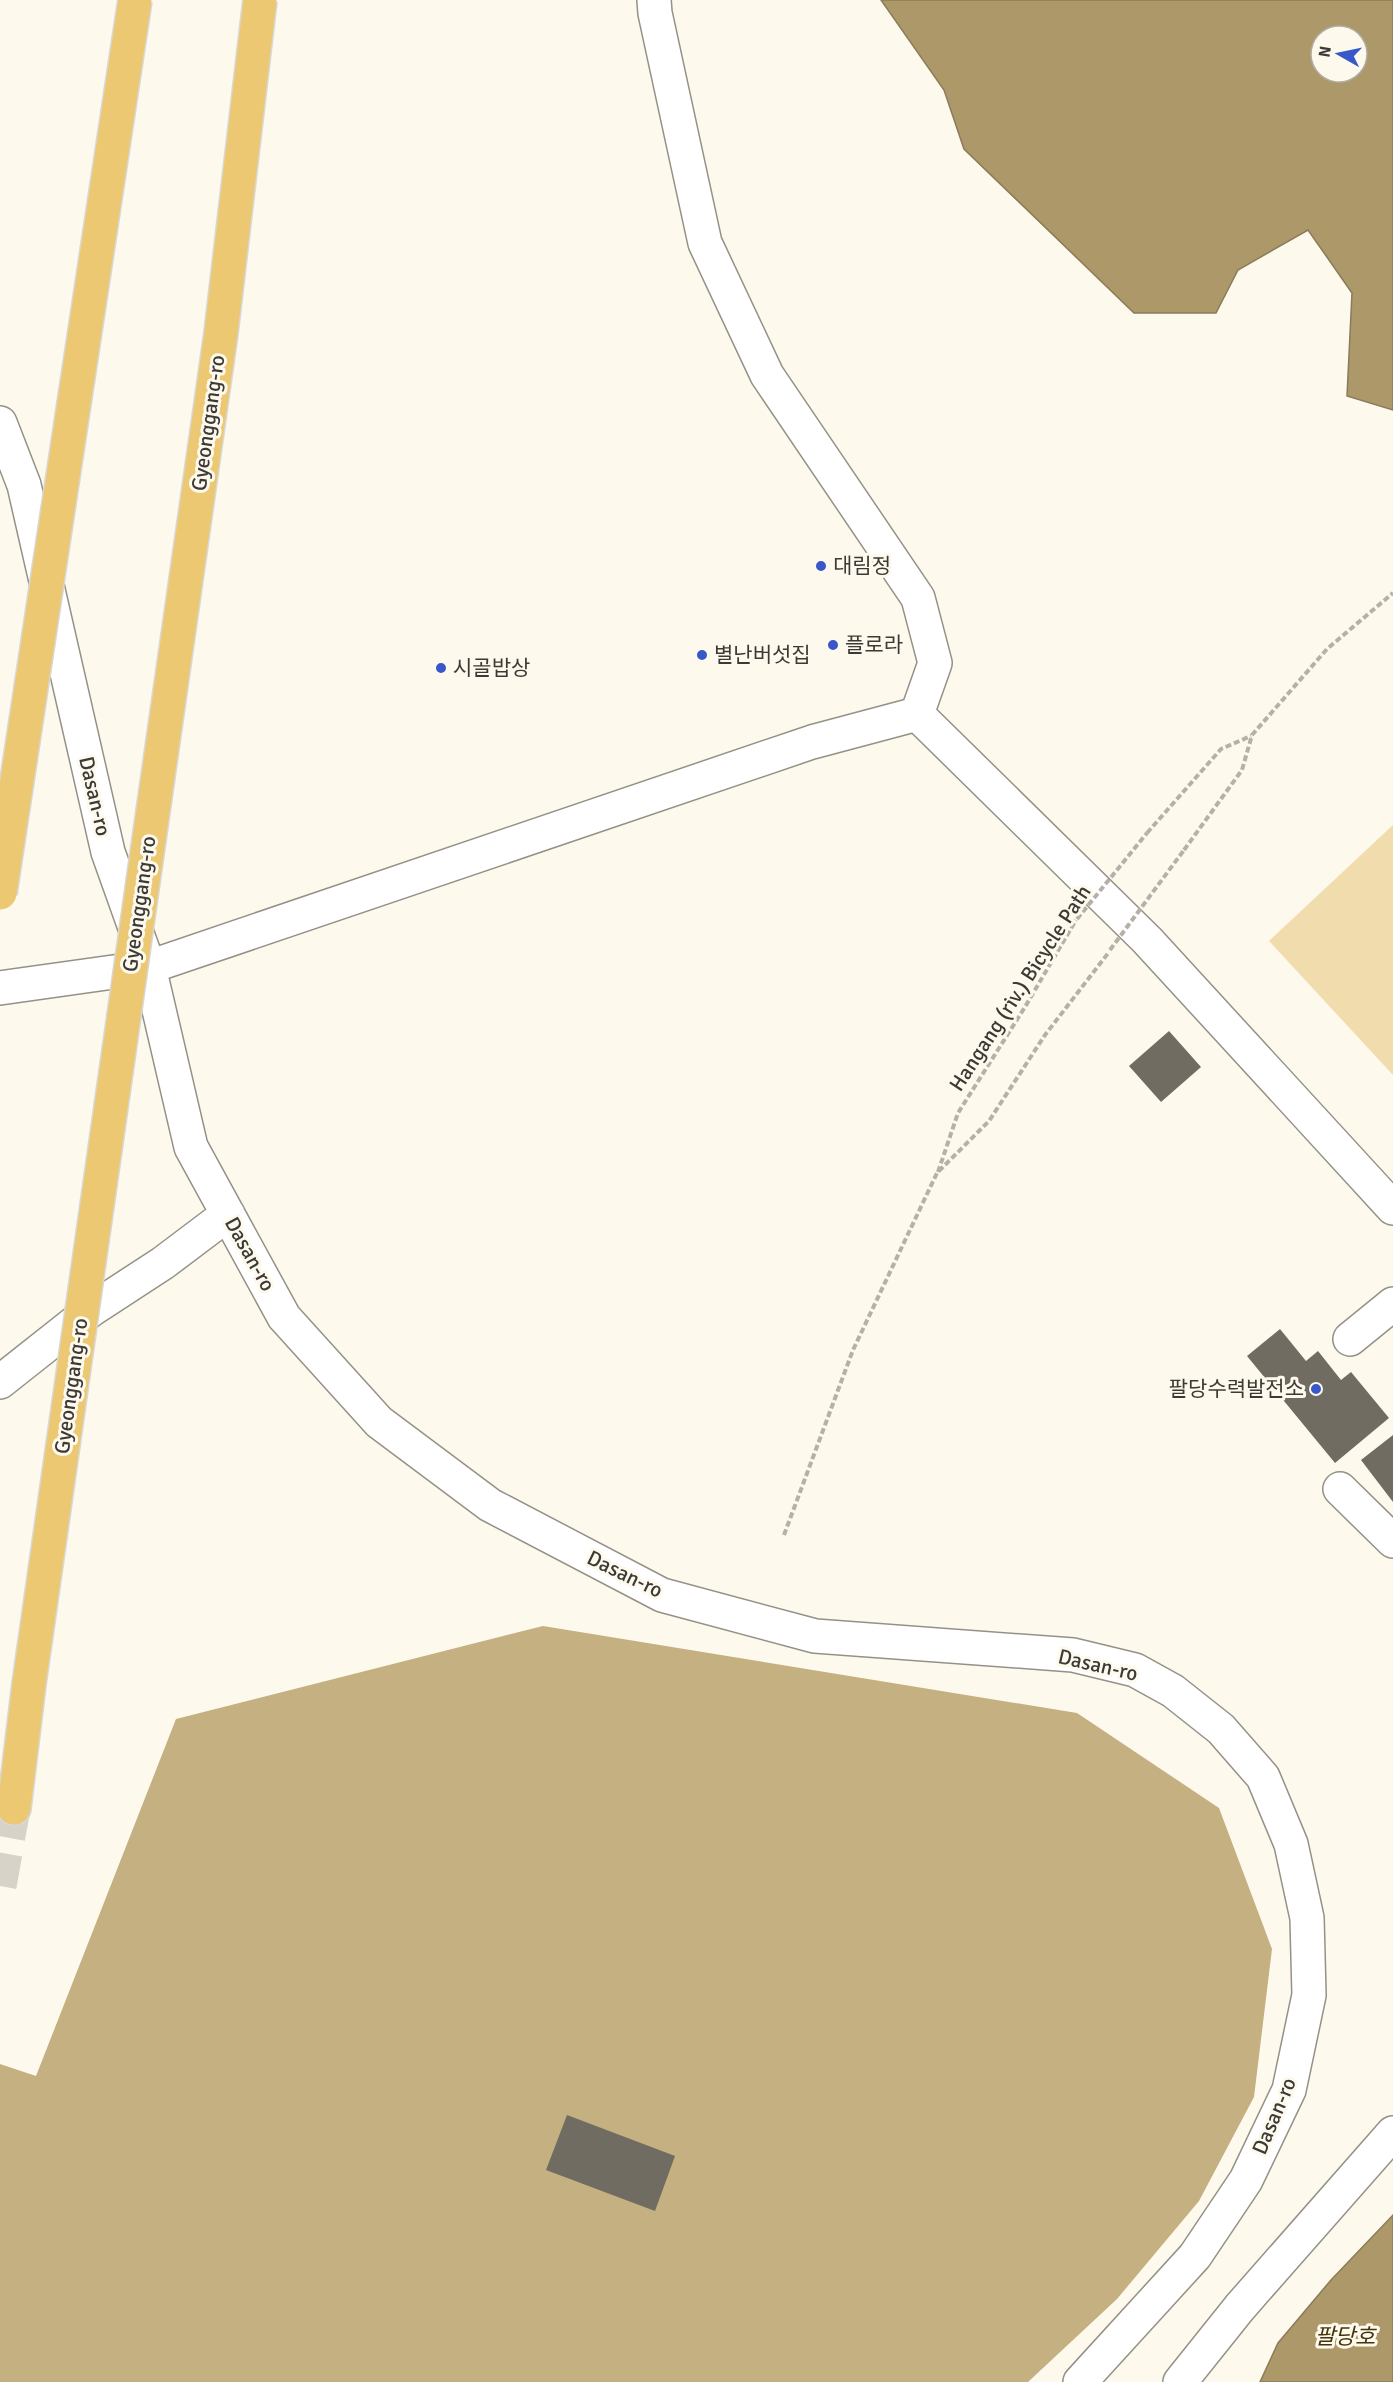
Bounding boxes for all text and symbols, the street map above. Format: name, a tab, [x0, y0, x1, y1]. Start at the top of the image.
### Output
north arrow	[1309, 24, 1369, 84]
text: N	[1314, 45, 1336, 59]
street label: Gyeonggang-ro	[186, 353, 230, 493]
place label: 대림정	[833, 553, 891, 579]
marker: 대림정	[814, 559, 828, 573]
place label: 플로라	[845, 632, 903, 658]
marker: 플로라	[826, 638, 840, 652]
place label: 별난버섯집	[714, 642, 811, 668]
marker: 별난버섯집	[695, 648, 709, 662]
place label: 시골밥상	[453, 655, 530, 681]
marker: 시골밥상	[434, 661, 448, 675]
street label: Dasan-ro	[73, 754, 117, 838]
street label: Gyeonggang-ro	[117, 834, 161, 974]
street label: Hangang (riv.) Bicycle Path	[944, 880, 1096, 1096]
street label: Dasan-ro	[219, 1212, 281, 1296]
street label: Gyeonggang-ro	[49, 1316, 93, 1456]
place label: 팔당수력발전소	[1169, 1376, 1304, 1402]
marker: 팔당수력발전소	[1309, 1382, 1323, 1396]
street label: Dasan-ro	[583, 1545, 667, 1603]
street label: Dasan-ro	[1056, 1643, 1140, 1687]
street label: Dasan-ro	[1246, 2074, 1302, 2158]
water label: 팔당호	[1315, 2323, 1377, 2350]

